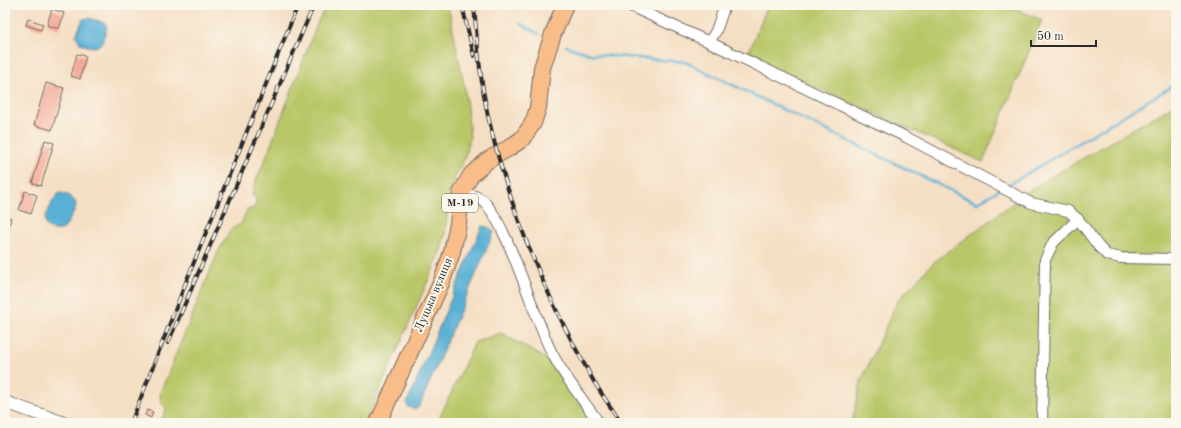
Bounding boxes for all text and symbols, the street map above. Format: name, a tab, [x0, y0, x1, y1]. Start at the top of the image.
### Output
scale bar	[1031, 22, 1096, 48]
text: 50 m	[1037, 30, 1064, 43]
road number: М-19	[442, 194, 478, 212]
street label: Луцька вулиця	[413, 256, 455, 334]

